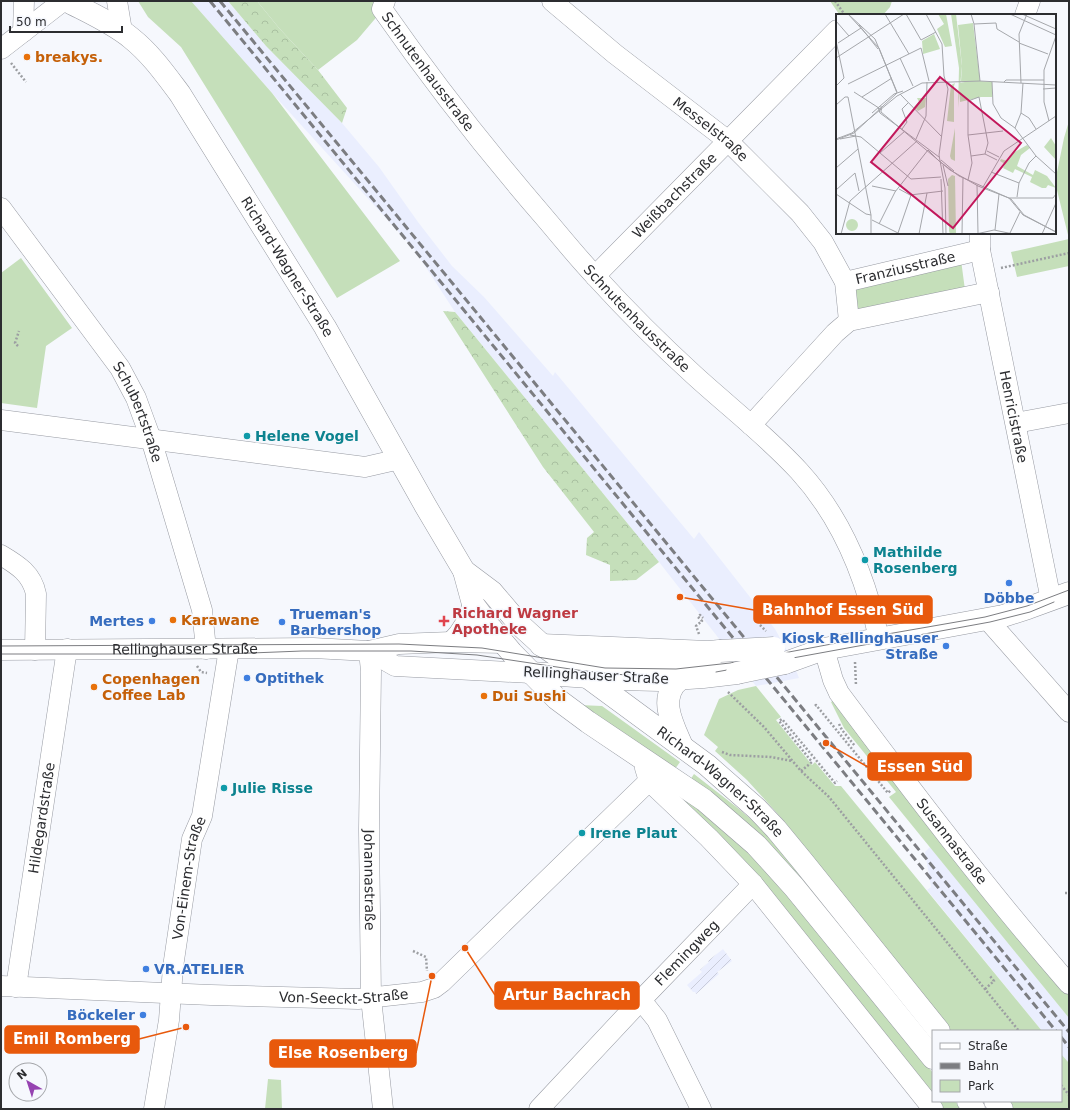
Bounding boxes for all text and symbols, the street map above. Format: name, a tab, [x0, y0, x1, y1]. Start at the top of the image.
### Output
scale bar	[10, 8, 122, 34]
street label: Schnutenhausstraße	[378, 9, 478, 134]
inset map	[836, 14, 1056, 234]
text: 50 m	[16, 15, 47, 29]
place label: breakys.	[35, 49, 103, 65]
marker: breakys.	[22, 52, 32, 62]
street label: Messelstraße	[670, 94, 752, 165]
street label: Weißbachstraße	[629, 150, 720, 241]
street label: Richard-Wagner-Straße	[238, 194, 337, 339]
street label: Franziusstraße	[854, 248, 957, 287]
street label: Schnutenhausstraße	[581, 261, 693, 375]
street label: Schubertstraße	[110, 358, 165, 464]
street label: Henricistraße	[997, 369, 1031, 464]
place label: Helene Vogel	[255, 428, 359, 444]
marker: Helene Vogel	[242, 431, 252, 441]
place label: Mathilde Rosenberg	[873, 544, 958, 576]
marker: Mathilde Rosenberg	[860, 555, 870, 565]
marker: Döbbe	[1004, 578, 1014, 588]
place label: Döbbe	[984, 590, 1034, 606]
callout: Bahnhof Essen Süd	[754, 596, 932, 623]
text: Bahnhof Essen Süd	[762, 601, 924, 619]
place label: Richard Wagner Apotheke	[452, 605, 578, 637]
place label: Trueman's Barbershop	[290, 606, 381, 638]
place label: Karawane	[181, 612, 260, 628]
place label: Mertes	[89, 613, 144, 629]
marker: Karawane	[168, 615, 178, 625]
marker: Mertes	[147, 616, 157, 626]
marker: Richard Wagner Apotheke	[439, 616, 449, 626]
marker: Trueman's Barbershop	[277, 617, 287, 627]
place label: Kiosk Rellinghauser Straße	[781, 630, 938, 662]
street label: Rellinghauser Straße	[112, 640, 258, 657]
marker: Kiosk Rellinghauser Straße	[941, 641, 951, 651]
street label: Rellinghauser Straße	[523, 663, 669, 687]
place label: Optithek	[255, 670, 325, 686]
place label: Copenhagen Coffee Lab	[102, 671, 200, 703]
marker: Optithek	[242, 673, 252, 683]
marker: Copenhagen Coffee Lab	[89, 682, 99, 692]
place label: Dui Sushi	[492, 688, 566, 704]
marker: Dui Sushi	[479, 691, 489, 701]
street label: Richard-Wagner-Straße	[654, 723, 787, 840]
callout: Essen Süd	[868, 753, 971, 780]
text: Essen Süd	[877, 758, 963, 776]
street label: Hildegardstraße	[25, 761, 58, 875]
place label: Julie Risse	[231, 780, 313, 796]
marker: Julie Risse	[219, 783, 229, 793]
street label: Susannastraße	[913, 795, 991, 887]
street label: Von-Einem-Straße	[169, 814, 209, 941]
place label: Irene Plaut	[590, 825, 677, 841]
street label: Johannastraße	[361, 828, 378, 931]
marker: Irene Plaut	[577, 828, 587, 838]
street label: Flemingweg	[651, 917, 722, 989]
place label: VR.ATELIER	[154, 961, 245, 977]
marker: VR.ATELIER	[141, 964, 151, 974]
callout: Artur Bachrach	[495, 982, 639, 1009]
street label: Von-Seeckt-Straße	[279, 986, 409, 1007]
text: Artur Bachrach	[503, 986, 631, 1004]
place label: Böckeler	[67, 1007, 135, 1023]
marker: Böckeler	[138, 1010, 148, 1020]
callout: Emil Romberg	[5, 1026, 139, 1053]
text: Emil Romberg	[13, 1030, 131, 1048]
legend	[932, 1030, 1062, 1102]
text: Straße	[968, 1039, 1008, 1053]
callout: Else Rosenberg	[270, 1040, 416, 1067]
text: Else Rosenberg	[278, 1044, 408, 1062]
text: Bahn	[968, 1059, 999, 1073]
north arrow	[8, 1062, 48, 1102]
text: N	[14, 1067, 30, 1083]
text: Park	[968, 1079, 994, 1093]

